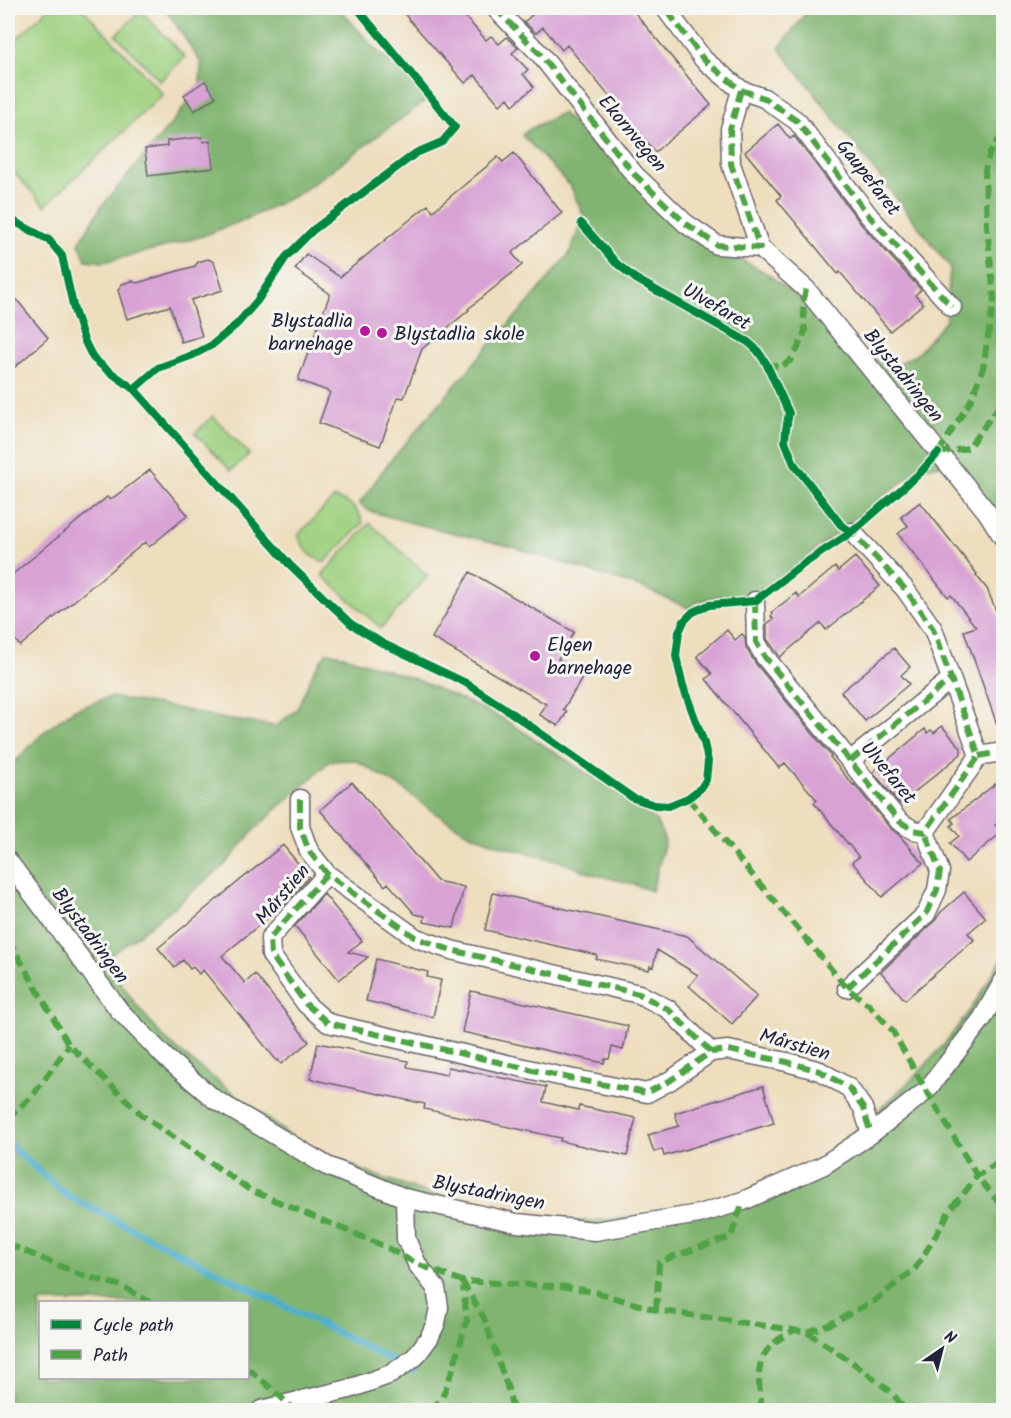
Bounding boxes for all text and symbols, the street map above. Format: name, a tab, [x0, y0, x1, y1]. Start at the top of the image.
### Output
street label: Ekornvegen	[589, 88, 674, 181]
street label: Gaupefaret	[827, 133, 908, 224]
street label: Ulvefaret	[676, 275, 757, 340]
place label: Blystadlia barnehage	[268, 306, 353, 361]
place label: Blystadlia skole	[394, 319, 525, 351]
street label: Blystadringen	[854, 322, 951, 431]
marker: Blystadlia barnehage	[358, 324, 372, 338]
marker: Blystadlia skole	[375, 326, 389, 340]
place label: Elgen barnehage	[547, 630, 632, 685]
marker: Elgen barnehage	[528, 649, 542, 663]
street label: Ulvefaret	[851, 734, 924, 812]
street label: Mårstien	[248, 857, 319, 933]
street label: Blystadringen	[42, 881, 136, 991]
street label: Mårstien	[755, 1021, 834, 1071]
street label: Blystadringen	[430, 1167, 548, 1221]
legend	[39, 1301, 249, 1379]
text: Cycle path	[93, 1312, 174, 1341]
north arrow	[912, 1319, 972, 1379]
text: N	[938, 1325, 961, 1351]
text: Path	[93, 1342, 128, 1371]

